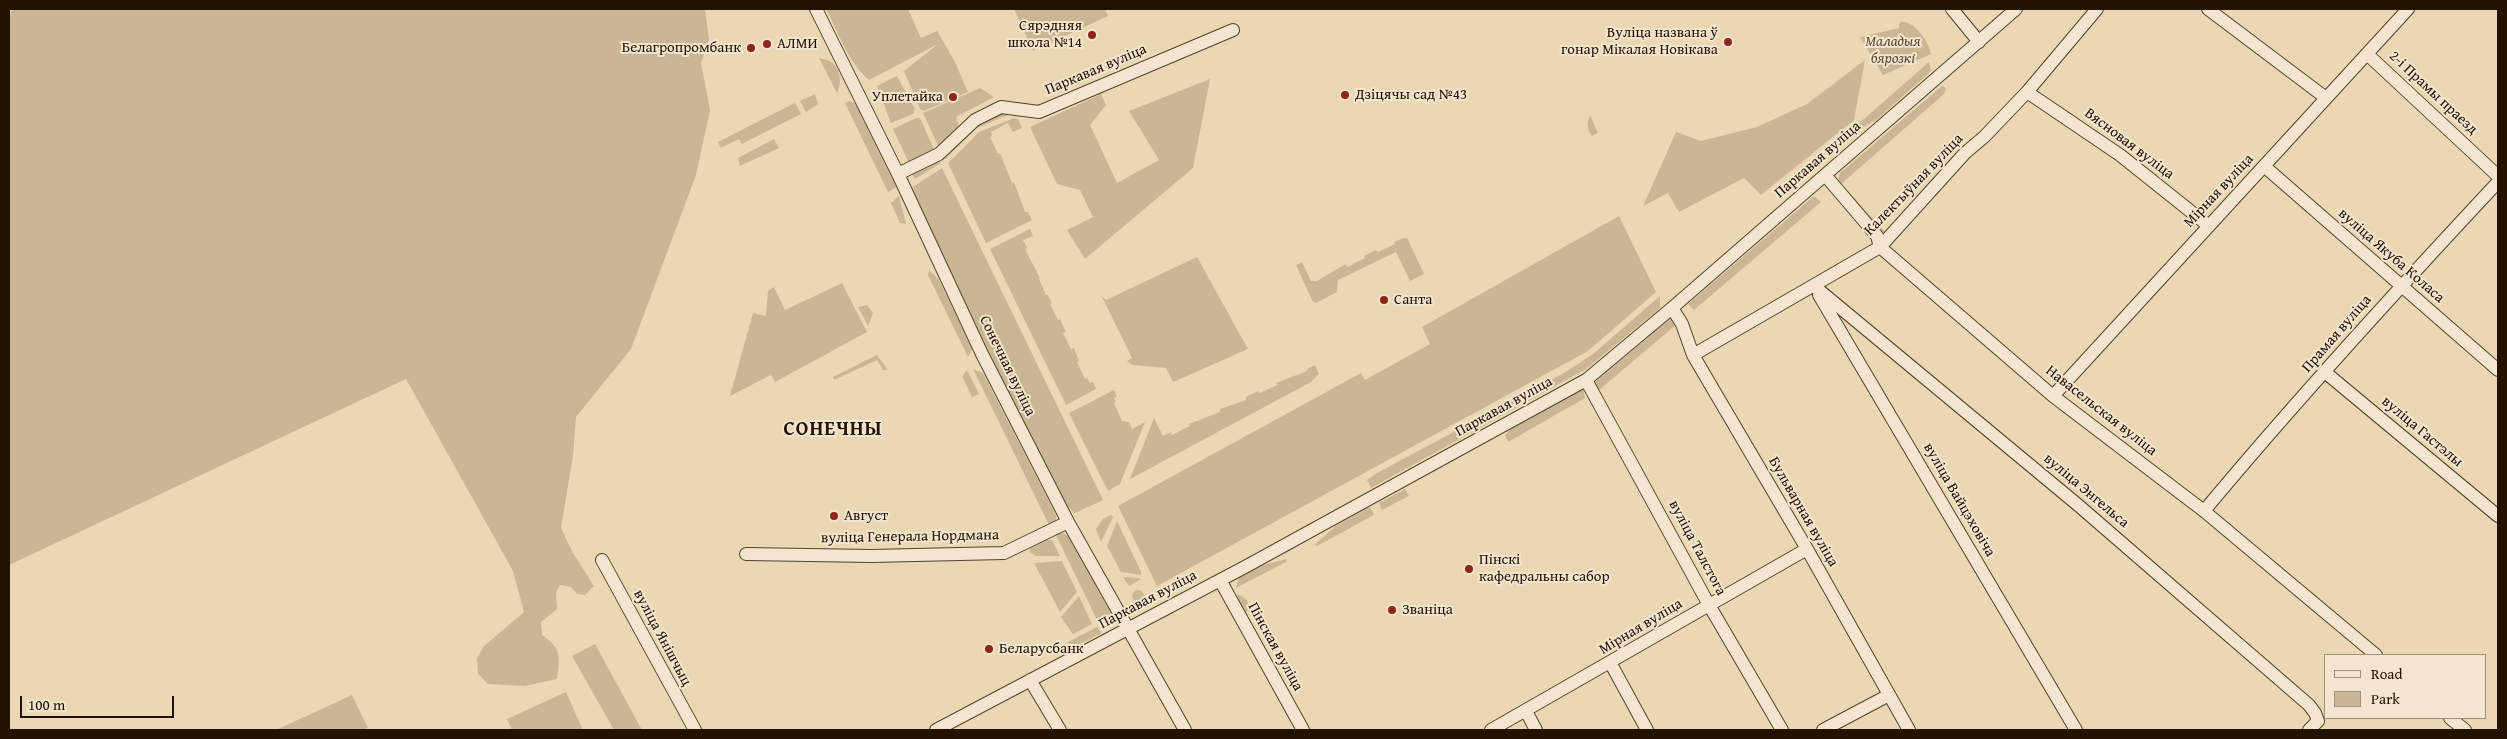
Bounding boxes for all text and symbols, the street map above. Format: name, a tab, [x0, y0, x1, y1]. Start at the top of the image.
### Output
place label: Сярэдняя школа №14	[1008, 17, 1082, 52]
place label: Вуліца названа ў гонар Мікалая Новікава	[1561, 24, 1718, 59]
marker: Сярэдняя школа №14	[1086, 29, 1098, 41]
park label: Маладыя бярозкі	[1865, 33, 1921, 68]
place label: АЛМИ	[777, 35, 818, 53]
marker: Вуліца названа ў гонар Мікалая Новікава	[1722, 36, 1734, 48]
marker: АЛМИ	[761, 38, 773, 50]
place label: Белагропромбанк	[622, 39, 741, 57]
street label: Паркавая вуліца	[1043, 41, 1149, 99]
marker: Белагропромбанк	[745, 42, 757, 54]
street label: 2-і Прамы праезд	[2385, 47, 2481, 139]
place label: Дзіцячы сад №43	[1355, 86, 1467, 104]
place label: Уплетайка	[872, 88, 943, 106]
marker: Дзіцячы сад №43	[1339, 89, 1351, 101]
marker: Уплетайка	[947, 91, 959, 103]
street label: Вясновая вуліца	[2081, 104, 2177, 184]
street label: Паркавая вуліца	[1771, 118, 1865, 202]
street label: Калектыўная вуліца	[1861, 130, 1967, 240]
street label: Мірная вуліца	[2180, 151, 2258, 231]
street label: вуліца Якуба Коласа	[2334, 205, 2448, 307]
place label: Санта	[1394, 291, 1432, 309]
street label: Прамая вуліца	[2298, 292, 2376, 376]
marker: Санта	[1378, 294, 1390, 306]
street label: Сонечная вуліца	[975, 313, 1039, 419]
street label: Навасельская вуліца	[2042, 362, 2160, 460]
street label: Паркавая вуліца	[1452, 373, 1556, 441]
street label: вуліца Гастэлы	[2378, 393, 2466, 471]
district label: СОНЕЧНЫ	[783, 418, 883, 442]
street label: вуліца Вайцэховіча	[1919, 440, 1999, 560]
street label: вуліца Энгельса	[2040, 450, 2132, 532]
street label: Бульварная вуліца	[1764, 454, 1842, 570]
street label: вуліца Талстога	[1664, 497, 1730, 599]
place label: Август	[844, 507, 888, 525]
marker: Август	[828, 510, 840, 522]
street label: вуліца Генерала Нордмана	[821, 526, 999, 548]
place label: Пінскі кафедральны сабор	[1479, 551, 1610, 586]
marker: Пінскі кафедральны сабор	[1463, 563, 1475, 575]
street label: Паркавая вуліца	[1096, 567, 1200, 633]
street label: вуліца Янішчыц	[629, 587, 695, 689]
street label: Мірная вуліца	[1596, 595, 1686, 659]
street label: Пінская вуліца	[1243, 600, 1307, 694]
place label: Званіца	[1402, 601, 1453, 619]
marker: Званіца	[1386, 604, 1398, 616]
place label: Беларусбанк	[999, 640, 1084, 658]
marker: Беларусбанк	[983, 643, 995, 655]
legend	[2324, 654, 2487, 719]
text: Road	[2371, 663, 2402, 684]
scale bar	[22, 686, 176, 718]
text: Park	[2371, 688, 2400, 709]
text: 100 m	[28, 694, 65, 715]

